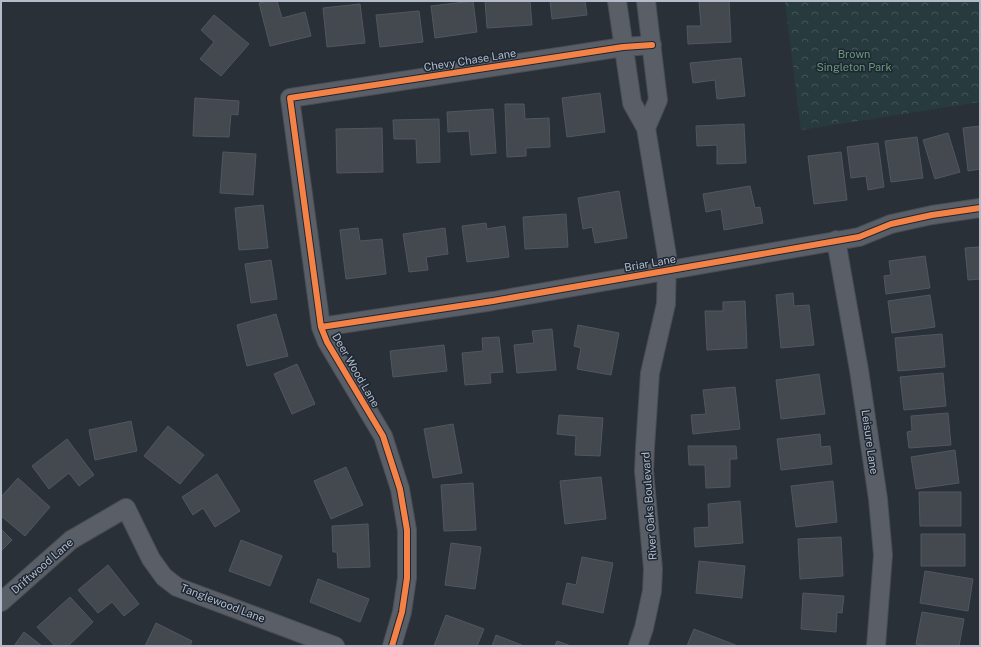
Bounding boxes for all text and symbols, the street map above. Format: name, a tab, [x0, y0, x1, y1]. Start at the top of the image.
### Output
street label: Chevy Chase Lane	[423, 47, 517, 73]
park label: Brown Singleton Park	[816, 48, 892, 73]
street label: Briar Lane	[623, 253, 677, 273]
street label: Deer Wood Lane	[330, 331, 382, 409]
street label: Leisure Lane	[860, 409, 880, 475]
street label: River Oaks Boulevard	[639, 451, 659, 561]
street label: Driftwood Lane	[9, 536, 75, 596]
street label: Tanglewood Lane	[179, 581, 267, 625]

